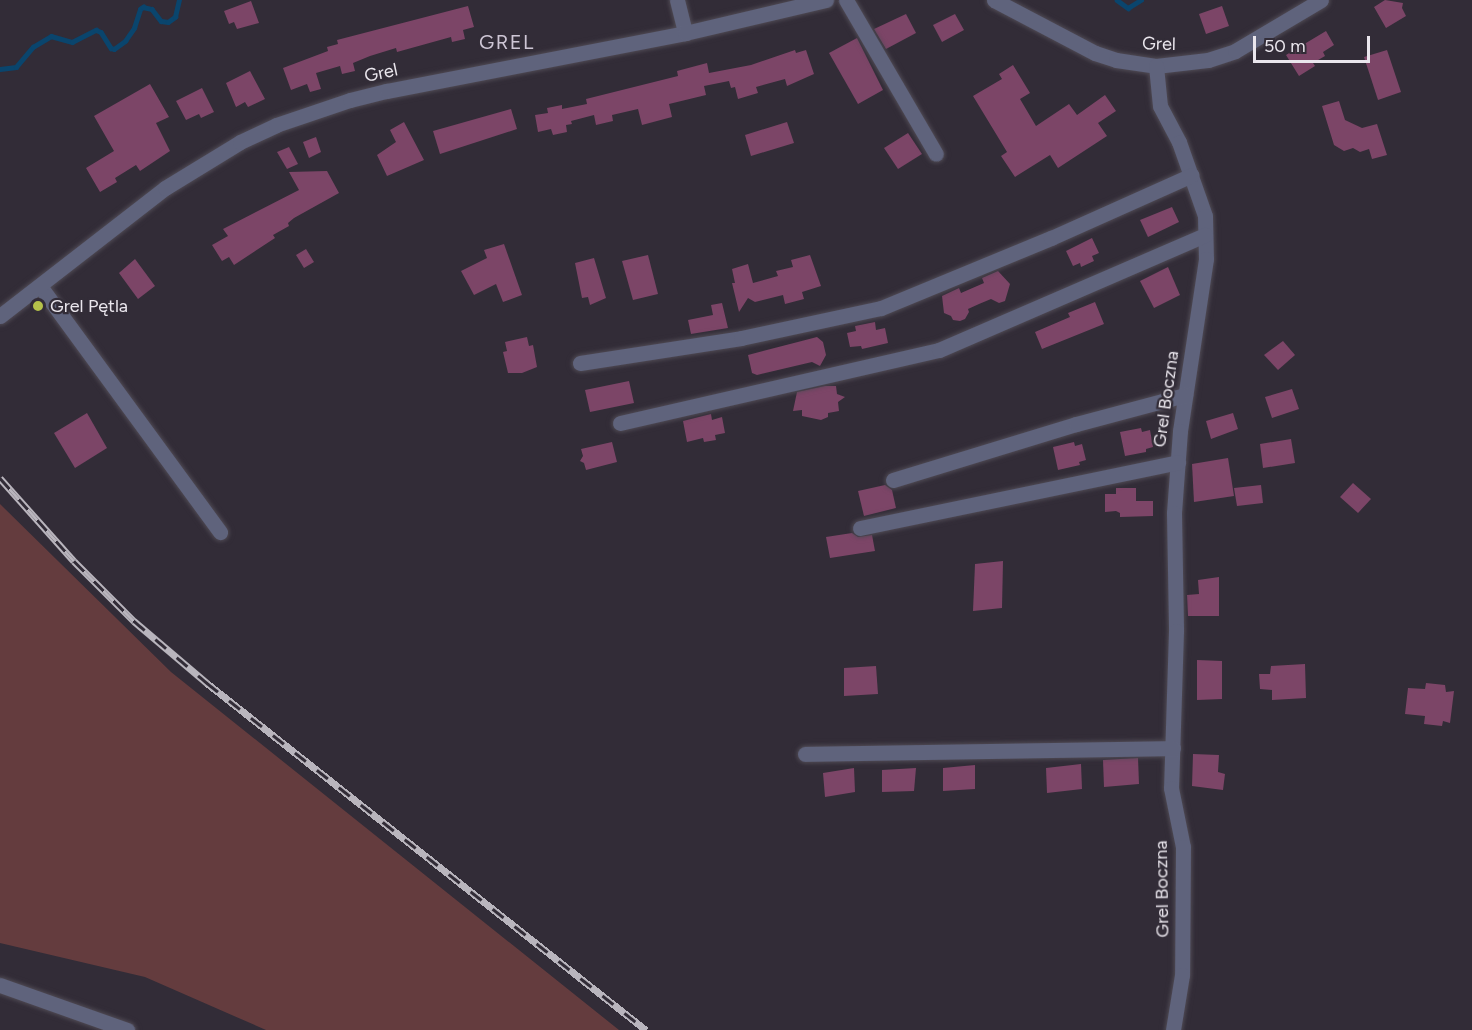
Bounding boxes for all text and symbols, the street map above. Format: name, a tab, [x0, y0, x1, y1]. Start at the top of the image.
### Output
scale bar	[1256, 24, 1373, 62]
district label: GREL	[479, 30, 535, 54]
street label: Grel	[1142, 33, 1176, 55]
text: 50 m	[1264, 35, 1306, 57]
street label: Grel	[362, 59, 400, 87]
place label: Grel Pętla	[50, 295, 128, 317]
marker: Grel Pętla	[31, 299, 45, 313]
street label: Grel Boczna	[1149, 349, 1183, 449]
street label: Grel Boczna	[1150, 840, 1174, 938]

